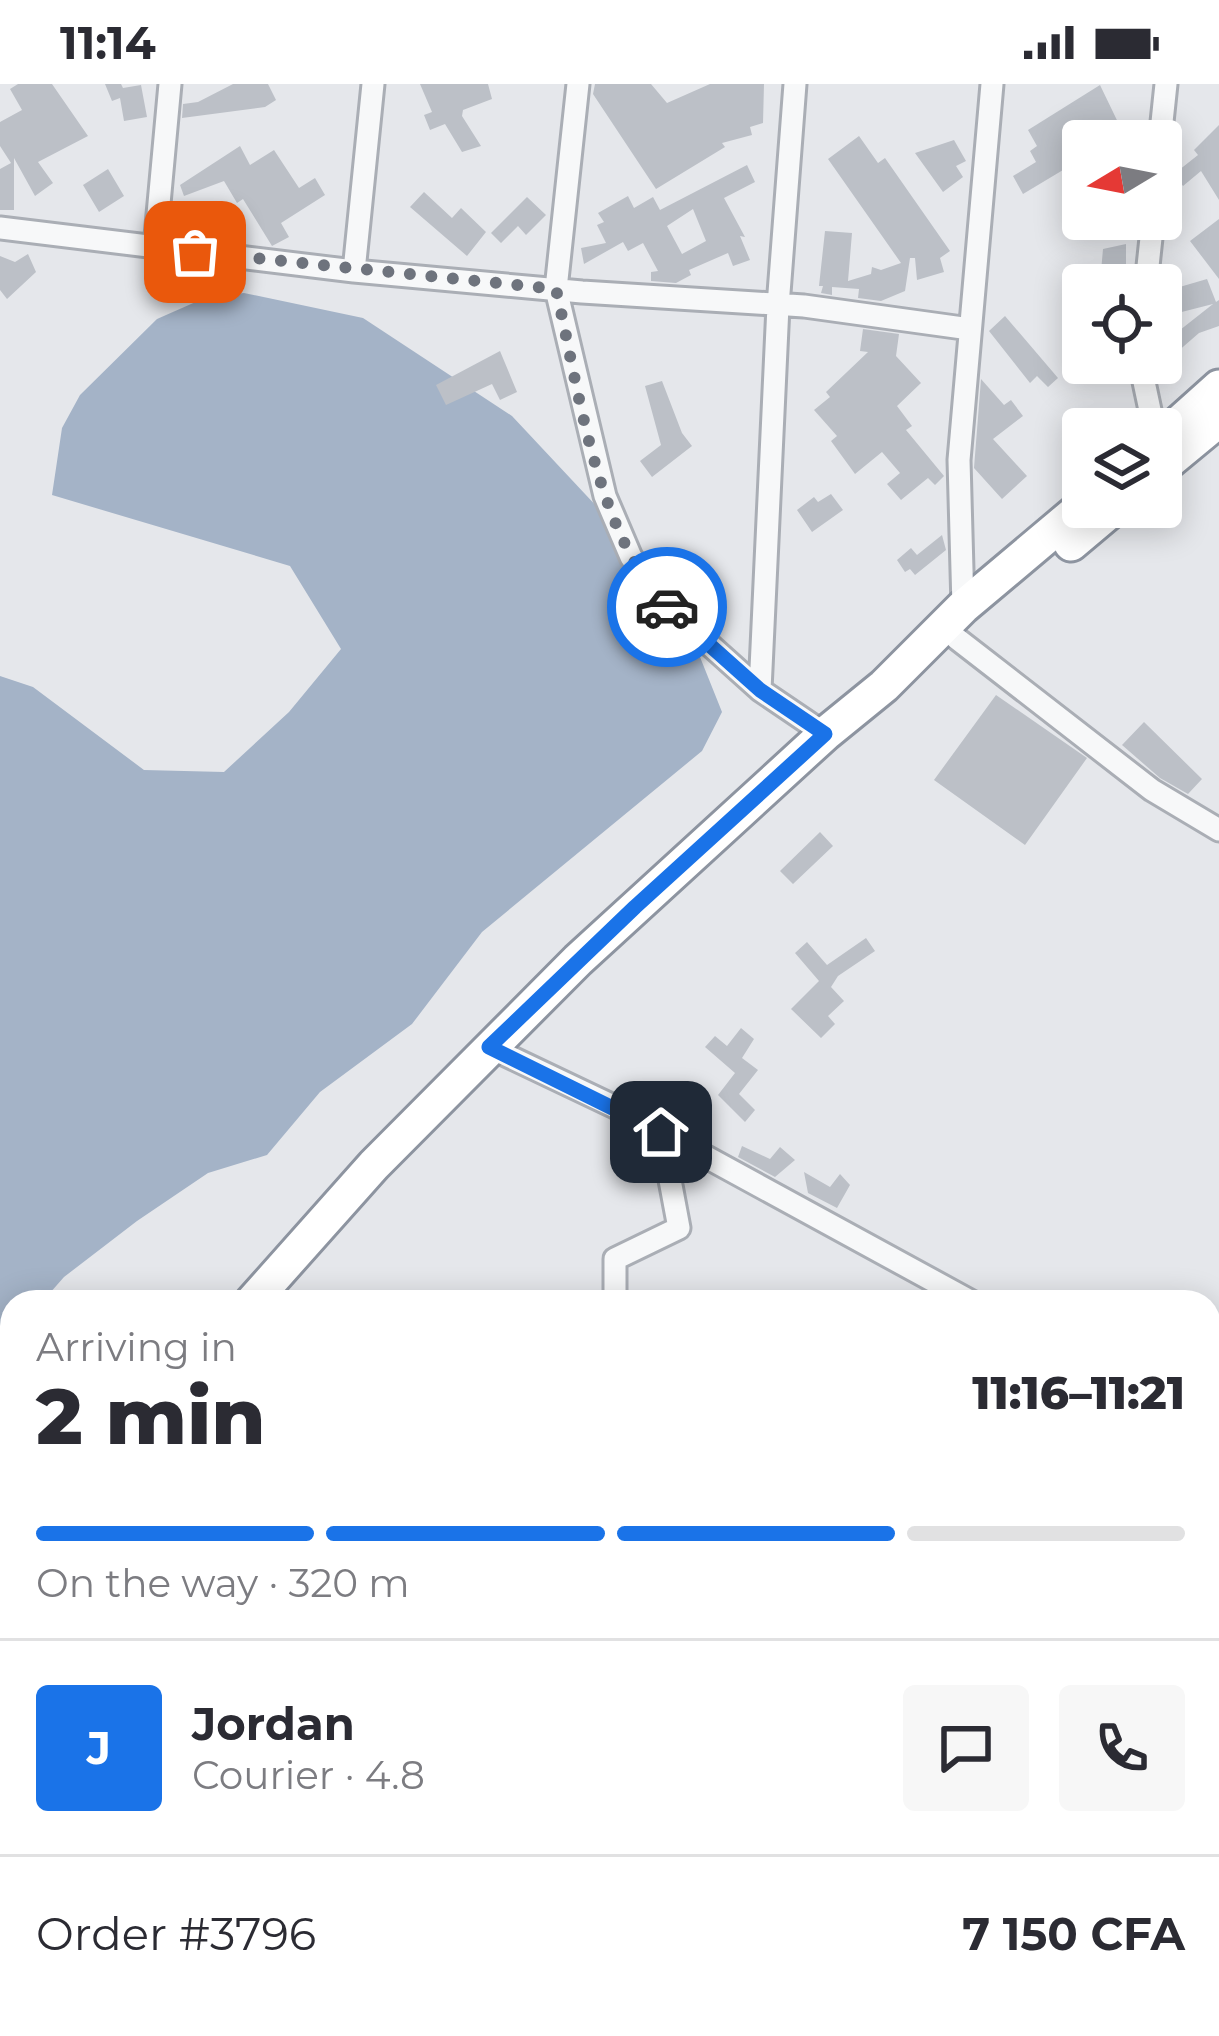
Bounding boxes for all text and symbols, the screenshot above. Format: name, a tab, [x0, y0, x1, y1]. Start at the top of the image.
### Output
text: 11:14	[60, 15, 156, 70]
north arrow	[1062, 120, 1182, 240]
map controls	[1062, 120, 1182, 528]
pin	[144, 201, 246, 303]
icon: bag	[162, 219, 228, 285]
button: locate	[1062, 264, 1182, 384]
button: layers	[1062, 408, 1182, 528]
courier	[607, 547, 727, 667]
icon: car	[634, 574, 700, 640]
pin	[610, 1081, 712, 1183]
icon: home	[628, 1099, 694, 1165]
text: Arriving in	[36, 1323, 237, 1371]
text: 11:16–11:21	[972, 1365, 1185, 1420]
text: 2 min	[36, 1368, 266, 1464]
text: On the way · 320 m	[36, 1559, 410, 1607]
button: chat	[903, 1685, 1029, 1811]
button: phone	[1059, 1685, 1185, 1811]
text: Jordan	[192, 1696, 355, 1751]
text: J	[87, 1720, 111, 1775]
text: Courier · 4.8	[192, 1751, 425, 1799]
text: Order #3796	[36, 1906, 316, 1961]
text: 7 150 CFA	[962, 1906, 1185, 1961]

